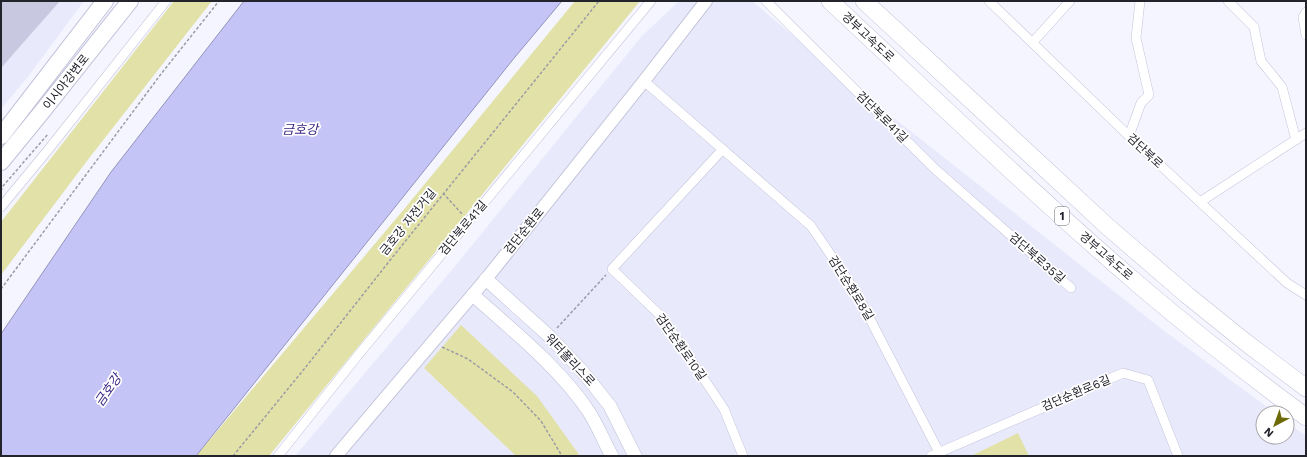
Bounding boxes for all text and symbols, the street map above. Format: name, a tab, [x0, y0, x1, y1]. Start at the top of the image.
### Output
street label: 경부고속도로	[839, 9, 897, 65]
street label: 이시아강변로	[40, 52, 92, 112]
street label: 검단북로41길	[853, 88, 911, 146]
water label: 금호강	[282, 122, 320, 137]
street label: 검단북로	[1124, 131, 1166, 171]
street label: 금호강 자전거길	[377, 186, 439, 258]
street label: 검단북로41길	[436, 198, 490, 258]
street label: 검단순환로	[501, 205, 547, 257]
road number: 1	[1055, 207, 1069, 225]
street label: 경부고속도로	[1076, 229, 1136, 283]
street label: 검단북로35길	[1006, 230, 1068, 286]
street label: 검단순환로8길	[826, 253, 876, 323]
street label: 검단순환로10길	[653, 311, 709, 383]
street label: 워터폴리스로	[542, 331, 598, 389]
water label: 금호강	[92, 369, 126, 409]
street label: 검단순환로6길	[1039, 372, 1113, 414]
north arrow	[1255, 405, 1295, 445]
text: N	[1261, 425, 1276, 440]

